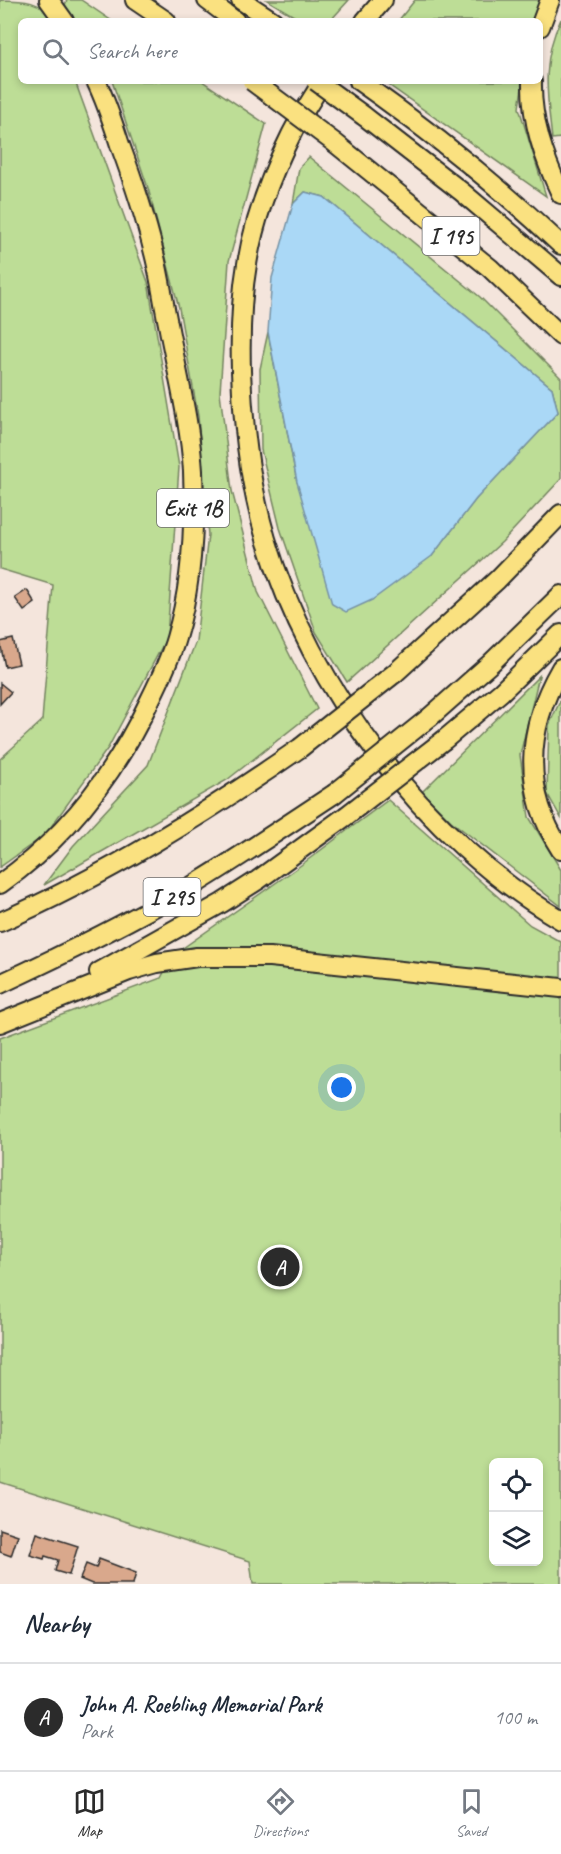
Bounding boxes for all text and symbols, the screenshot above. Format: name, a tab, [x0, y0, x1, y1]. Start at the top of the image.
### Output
search box	[18, 18, 543, 84]
icon: search	[39, 35, 72, 68]
text: Search here	[87, 37, 177, 65]
road number: I 195	[422, 217, 480, 255]
road number: Exit 1B	[157, 489, 229, 527]
road number: I 295	[144, 878, 201, 916]
your location	[327, 1073, 356, 1102]
pin: A	[260, 1244, 300, 1290]
map controls	[489, 1458, 543, 1566]
button: locate	[489, 1458, 543, 1512]
button: layers	[489, 1512, 543, 1566]
text: Nearby	[24, 1607, 89, 1640]
text: John A. Roebling Memorial Park	[81, 1691, 321, 1719]
text: A	[38, 1705, 49, 1730]
text: 100 m	[494, 1705, 537, 1730]
text: Park	[81, 1719, 113, 1744]
tab: Map	[73, 1785, 106, 1841]
tab: Directions	[253, 1785, 308, 1841]
tab: Saved	[455, 1785, 488, 1841]

